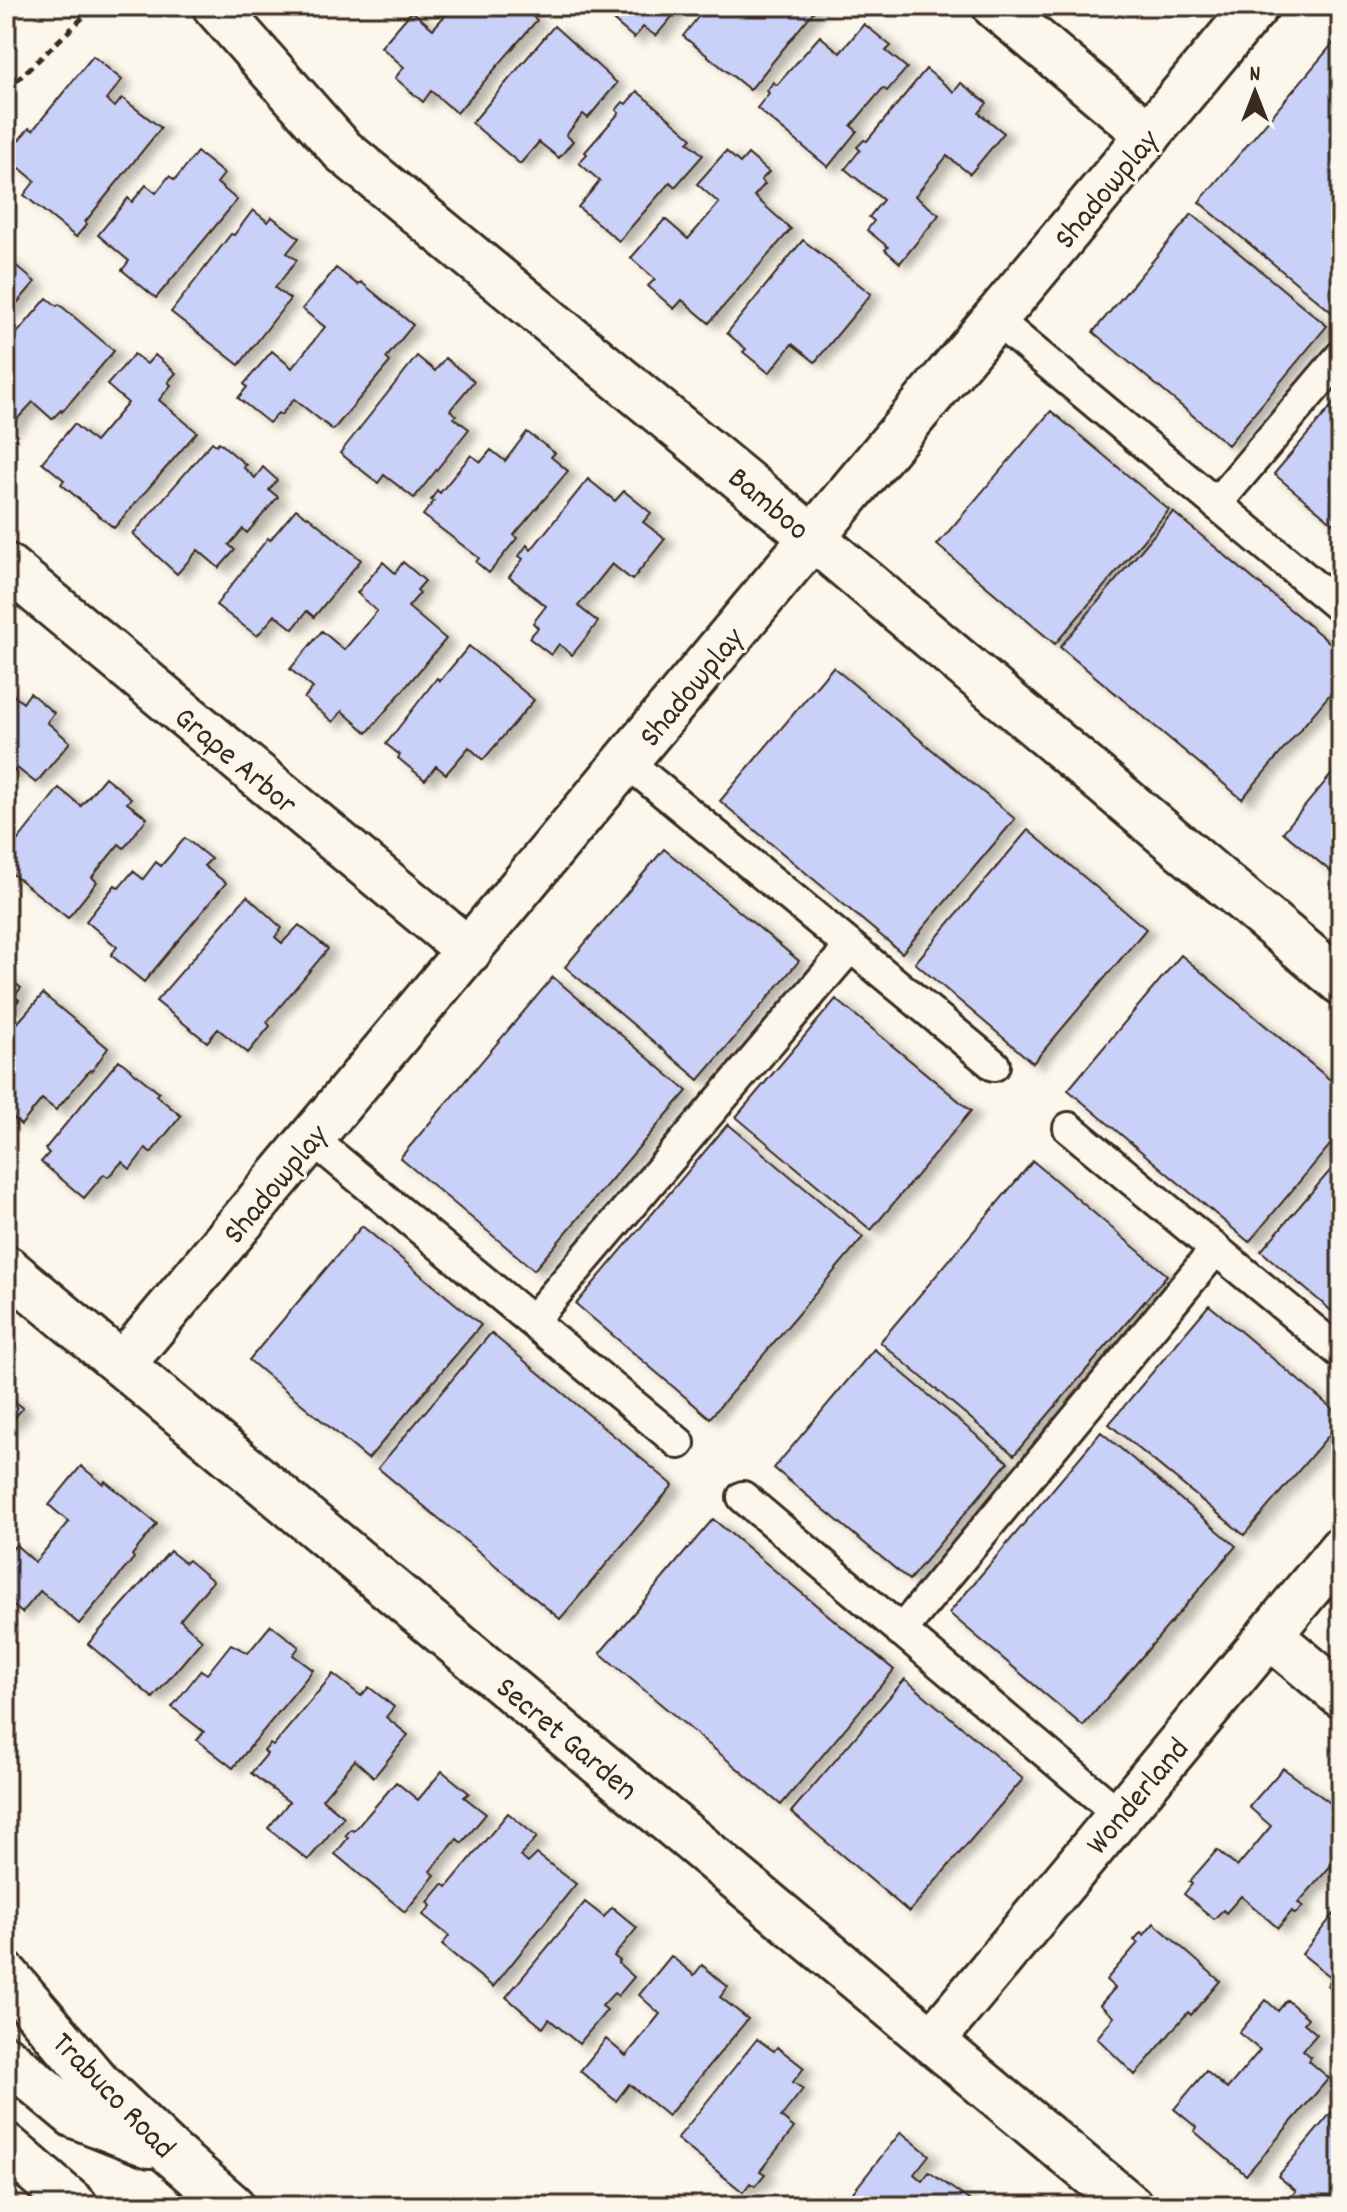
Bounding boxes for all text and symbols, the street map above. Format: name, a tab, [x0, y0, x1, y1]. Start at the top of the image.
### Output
north arrow	[1215, 52, 1295, 132]
text: N	[1250, 60, 1261, 91]
street label: Shadowplay	[1045, 120, 1173, 261]
street label: Bamboo	[716, 458, 818, 554]
street label: Shadowplay	[630, 618, 758, 759]
street label: Grape Arbor	[162, 697, 306, 828]
street label: Shadowplay	[214, 1115, 342, 1256]
street label: Secret Garden	[484, 1668, 646, 1814]
street label: Wonderland	[1077, 1730, 1203, 1867]
street label: Trabuco Road	[39, 2023, 184, 2172]

